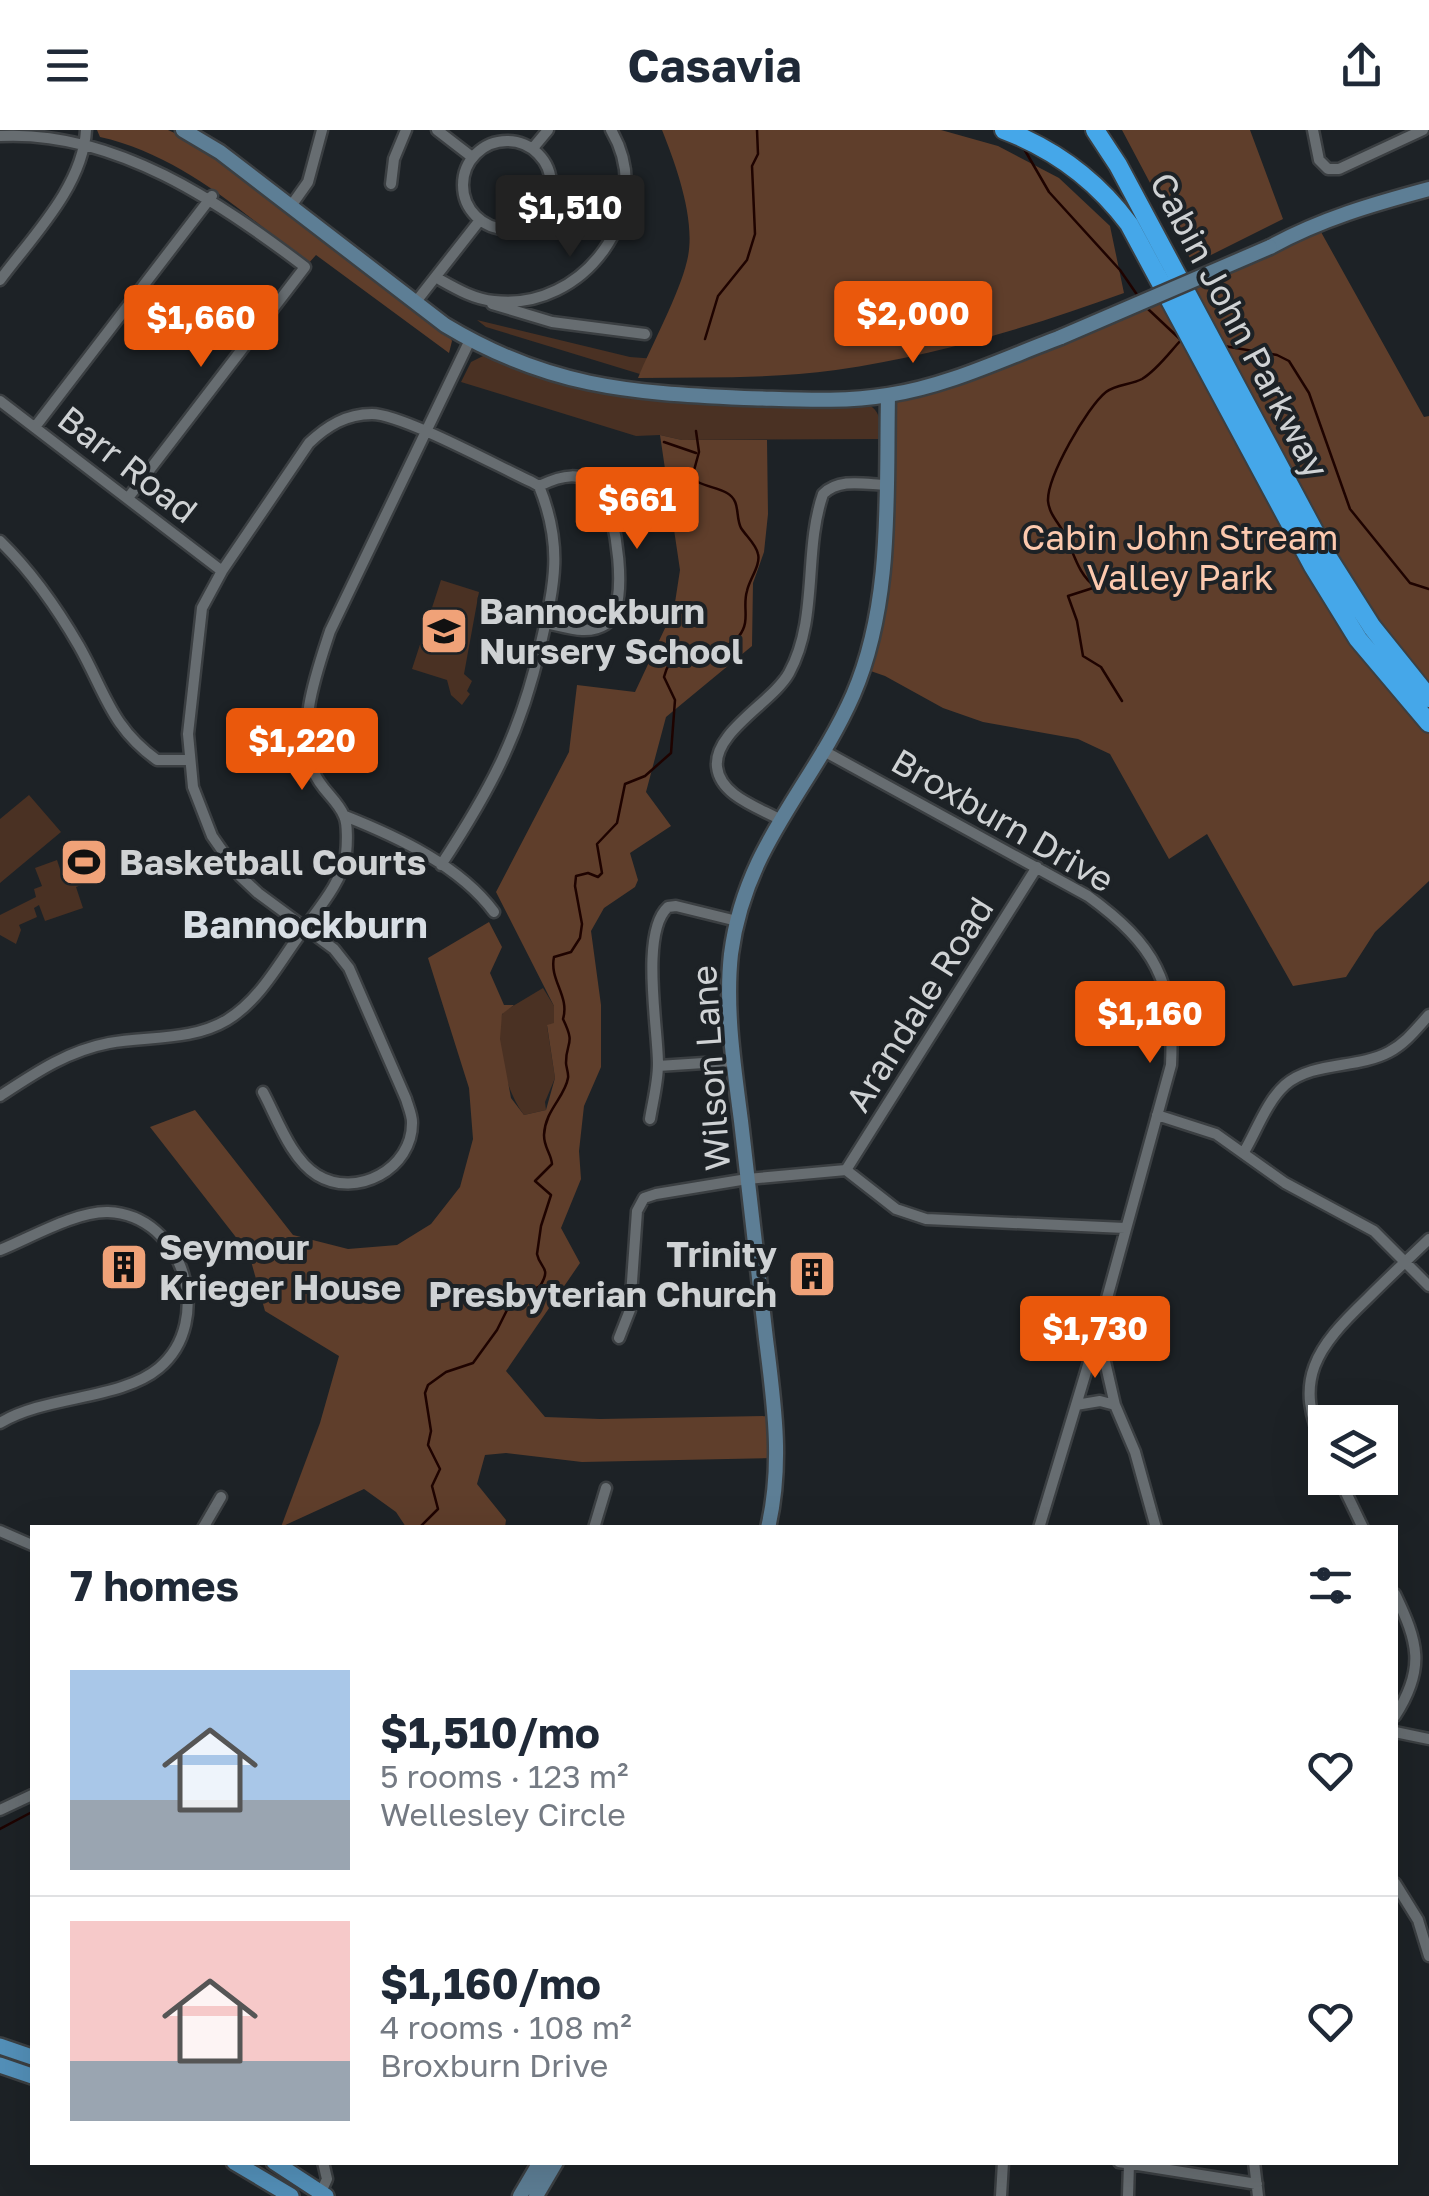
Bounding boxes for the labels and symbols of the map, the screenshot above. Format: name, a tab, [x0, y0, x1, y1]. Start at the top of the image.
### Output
street label: Cabin John Parkway	[1142, 165, 1338, 485]
pin: $1,510	[489, 175, 651, 260]
pin: $2,000	[832, 281, 994, 366]
pin: $1,660	[120, 285, 282, 370]
street label: Barr Road	[50, 397, 206, 531]
pin: $661	[578, 467, 696, 552]
park label: Cabin John Stream Valley Park	[1021, 516, 1339, 598]
place label: Bannockburn Nursery School	[479, 590, 743, 672]
school or university icon: Bannockburn Nursery School	[418, 605, 470, 657]
pin: $1,220	[221, 708, 383, 793]
street label: Broxburn Drive	[884, 739, 1122, 901]
sports icon: Basketball Courts	[58, 836, 110, 888]
place label: Basketball Courts	[119, 841, 426, 883]
street label: Arandale Road	[836, 889, 1002, 1119]
district label: Bannockburn	[182, 901, 428, 946]
street label: Wilson Lane	[682, 964, 738, 1172]
pin: $1,160	[1069, 981, 1231, 1066]
place label: Seymour Krieger House	[159, 1226, 402, 1308]
place label: Trinity Presbyterian Church	[428, 1233, 777, 1315]
building icon: Seymour Krieger House	[98, 1241, 150, 1293]
building icon: Trinity Presbyterian Church	[786, 1248, 838, 1300]
pin: $1,730	[1014, 1296, 1176, 1381]

